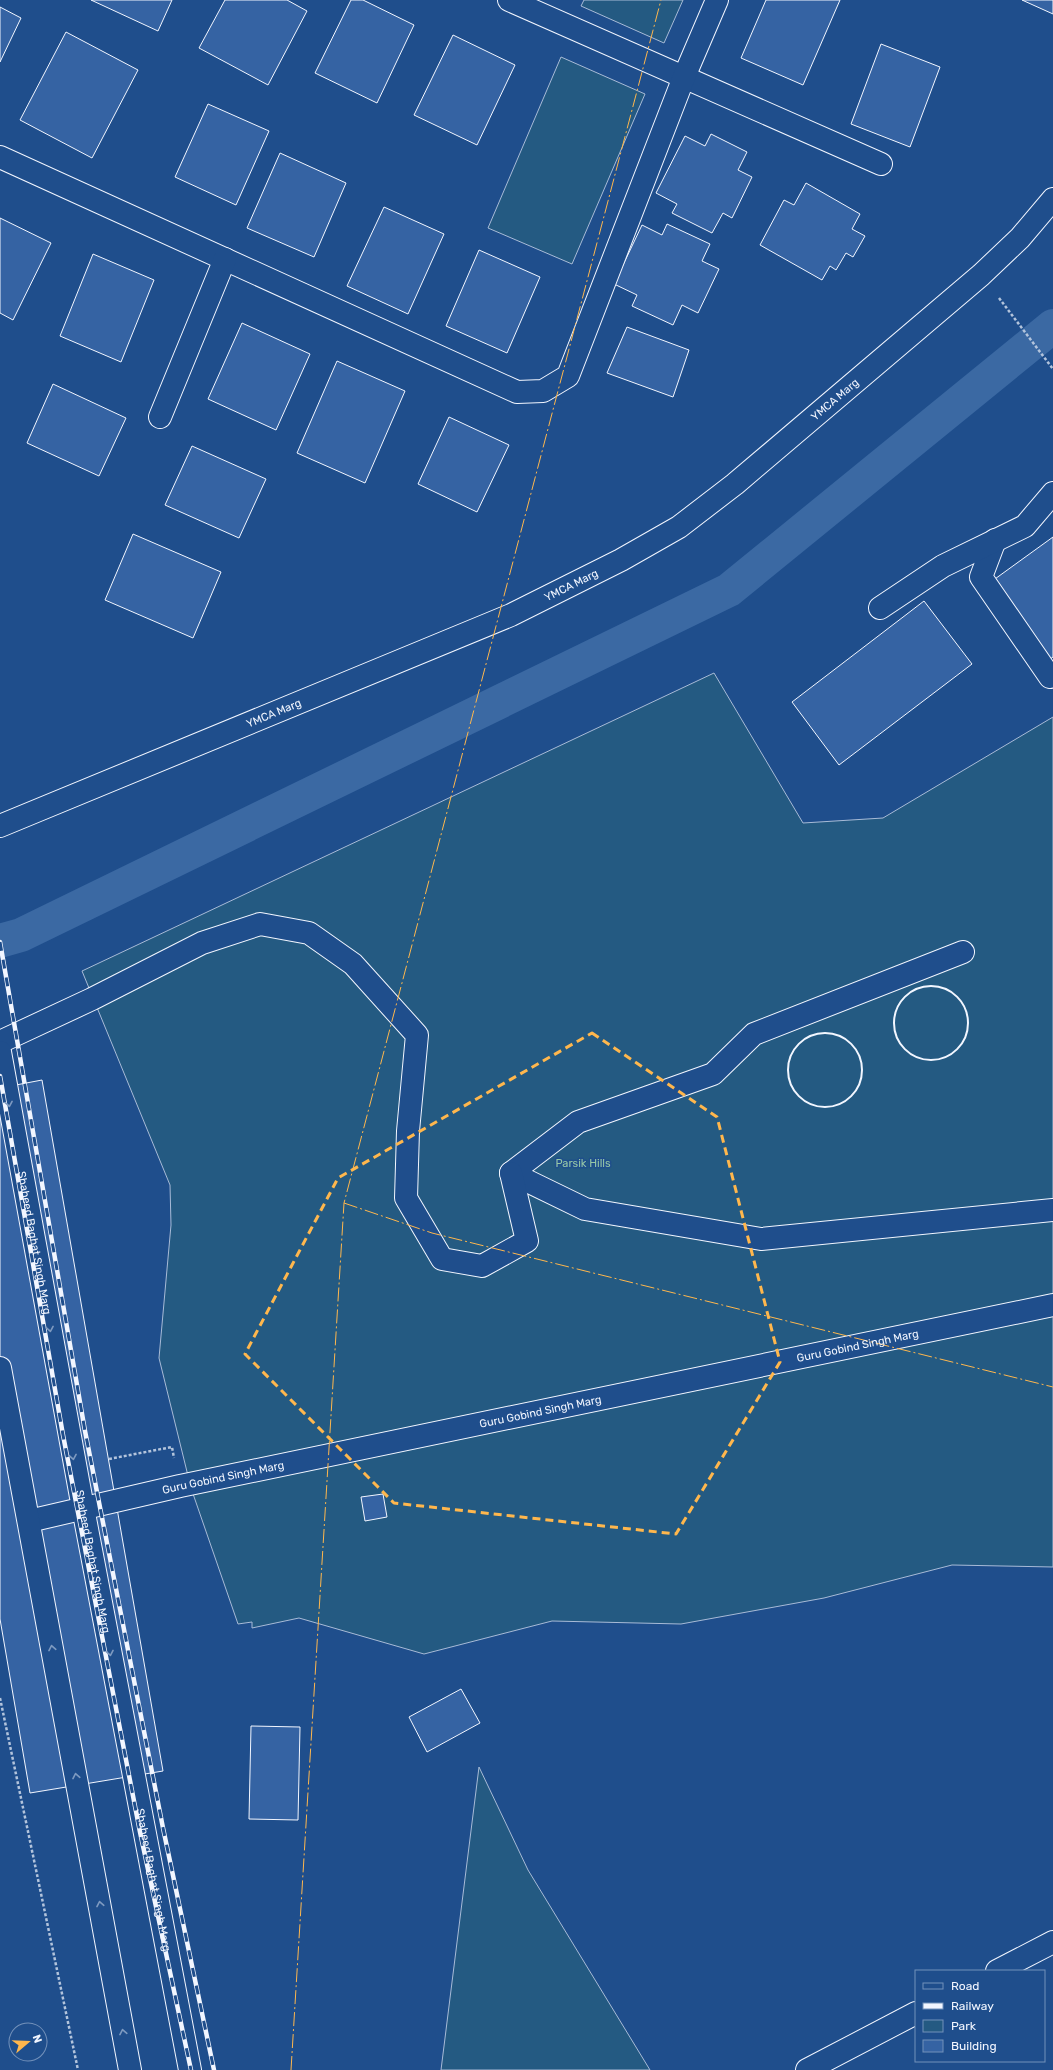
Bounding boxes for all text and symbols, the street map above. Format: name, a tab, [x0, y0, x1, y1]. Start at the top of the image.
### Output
street label: YMCA Marg	[808, 375, 861, 423]
street label: YMCA Marg	[542, 566, 600, 604]
street label: YMCA Marg	[244, 696, 303, 730]
one-way arrow	[5, 1101, 13, 1108]
park label: Parsik Hills	[555, 1157, 611, 1170]
street label: Shaheed Baghat Singh Marg	[15, 1170, 54, 1316]
one-way arrow	[45, 1326, 54, 1332]
street label: Guru Gobind Singh Marg	[795, 1327, 920, 1364]
street label: Guru Gobind Singh Marg	[478, 1392, 602, 1430]
one-way arrow	[69, 1454, 77, 1460]
street label: Guru Gobind Singh Marg	[161, 1458, 285, 1496]
street label: Shaheed Baghat Singh Marg	[73, 1489, 113, 1634]
one-way arrow	[48, 1645, 57, 1651]
one-way arrow	[106, 1650, 114, 1656]
one-way arrow	[72, 1773, 81, 1779]
street label: Shaheed Baghat Singh Marg	[134, 1807, 174, 1952]
one-way arrow	[96, 1901, 104, 1907]
legend	[915, 1970, 1045, 2062]
text: Road	[951, 1979, 979, 1993]
text: Railway	[951, 1999, 994, 2013]
text: Park	[951, 2019, 977, 2033]
north arrow	[8, 2022, 48, 2062]
one-way arrow	[120, 2029, 128, 2035]
text: N	[30, 2033, 44, 2045]
text: Building	[951, 2039, 997, 2053]

